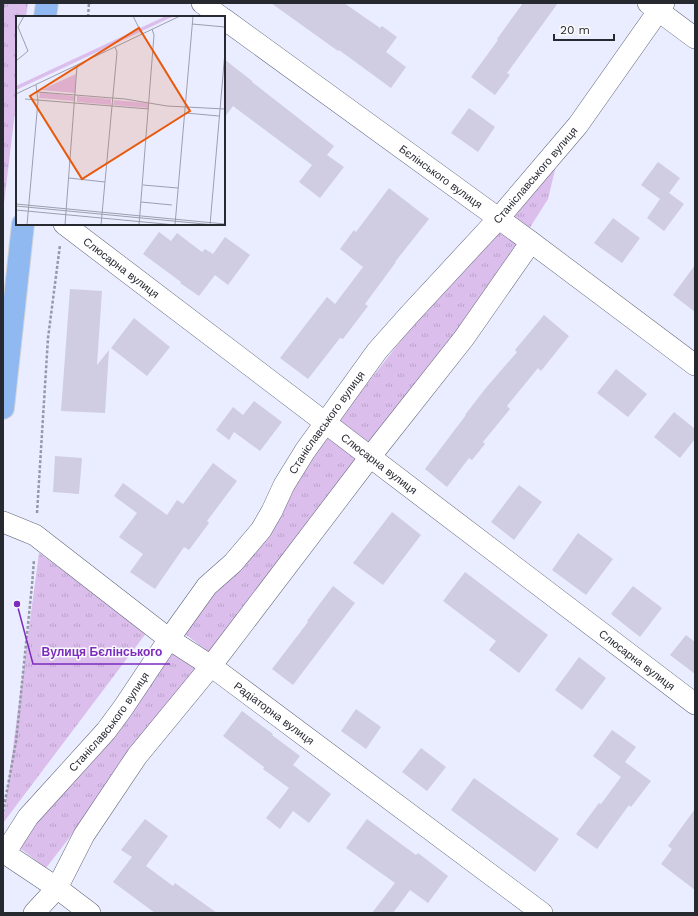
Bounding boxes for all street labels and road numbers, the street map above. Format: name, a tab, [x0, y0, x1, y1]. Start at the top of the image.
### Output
street label: Станіславського вулиця	[491, 124, 580, 226]
street label: Бєлінського вулиця	[397, 142, 485, 211]
street label: Слюсарна вулиця	[81, 235, 162, 301]
street label: Станіславського вулиця	[286, 368, 367, 476]
street label: Слюсарна вулиця	[339, 431, 420, 497]
street label: Слюсарна вулиця	[596, 627, 678, 693]
street label: Станіславського вулиця	[66, 669, 152, 774]
street label: Радіаторна вулиця	[232, 679, 317, 747]

